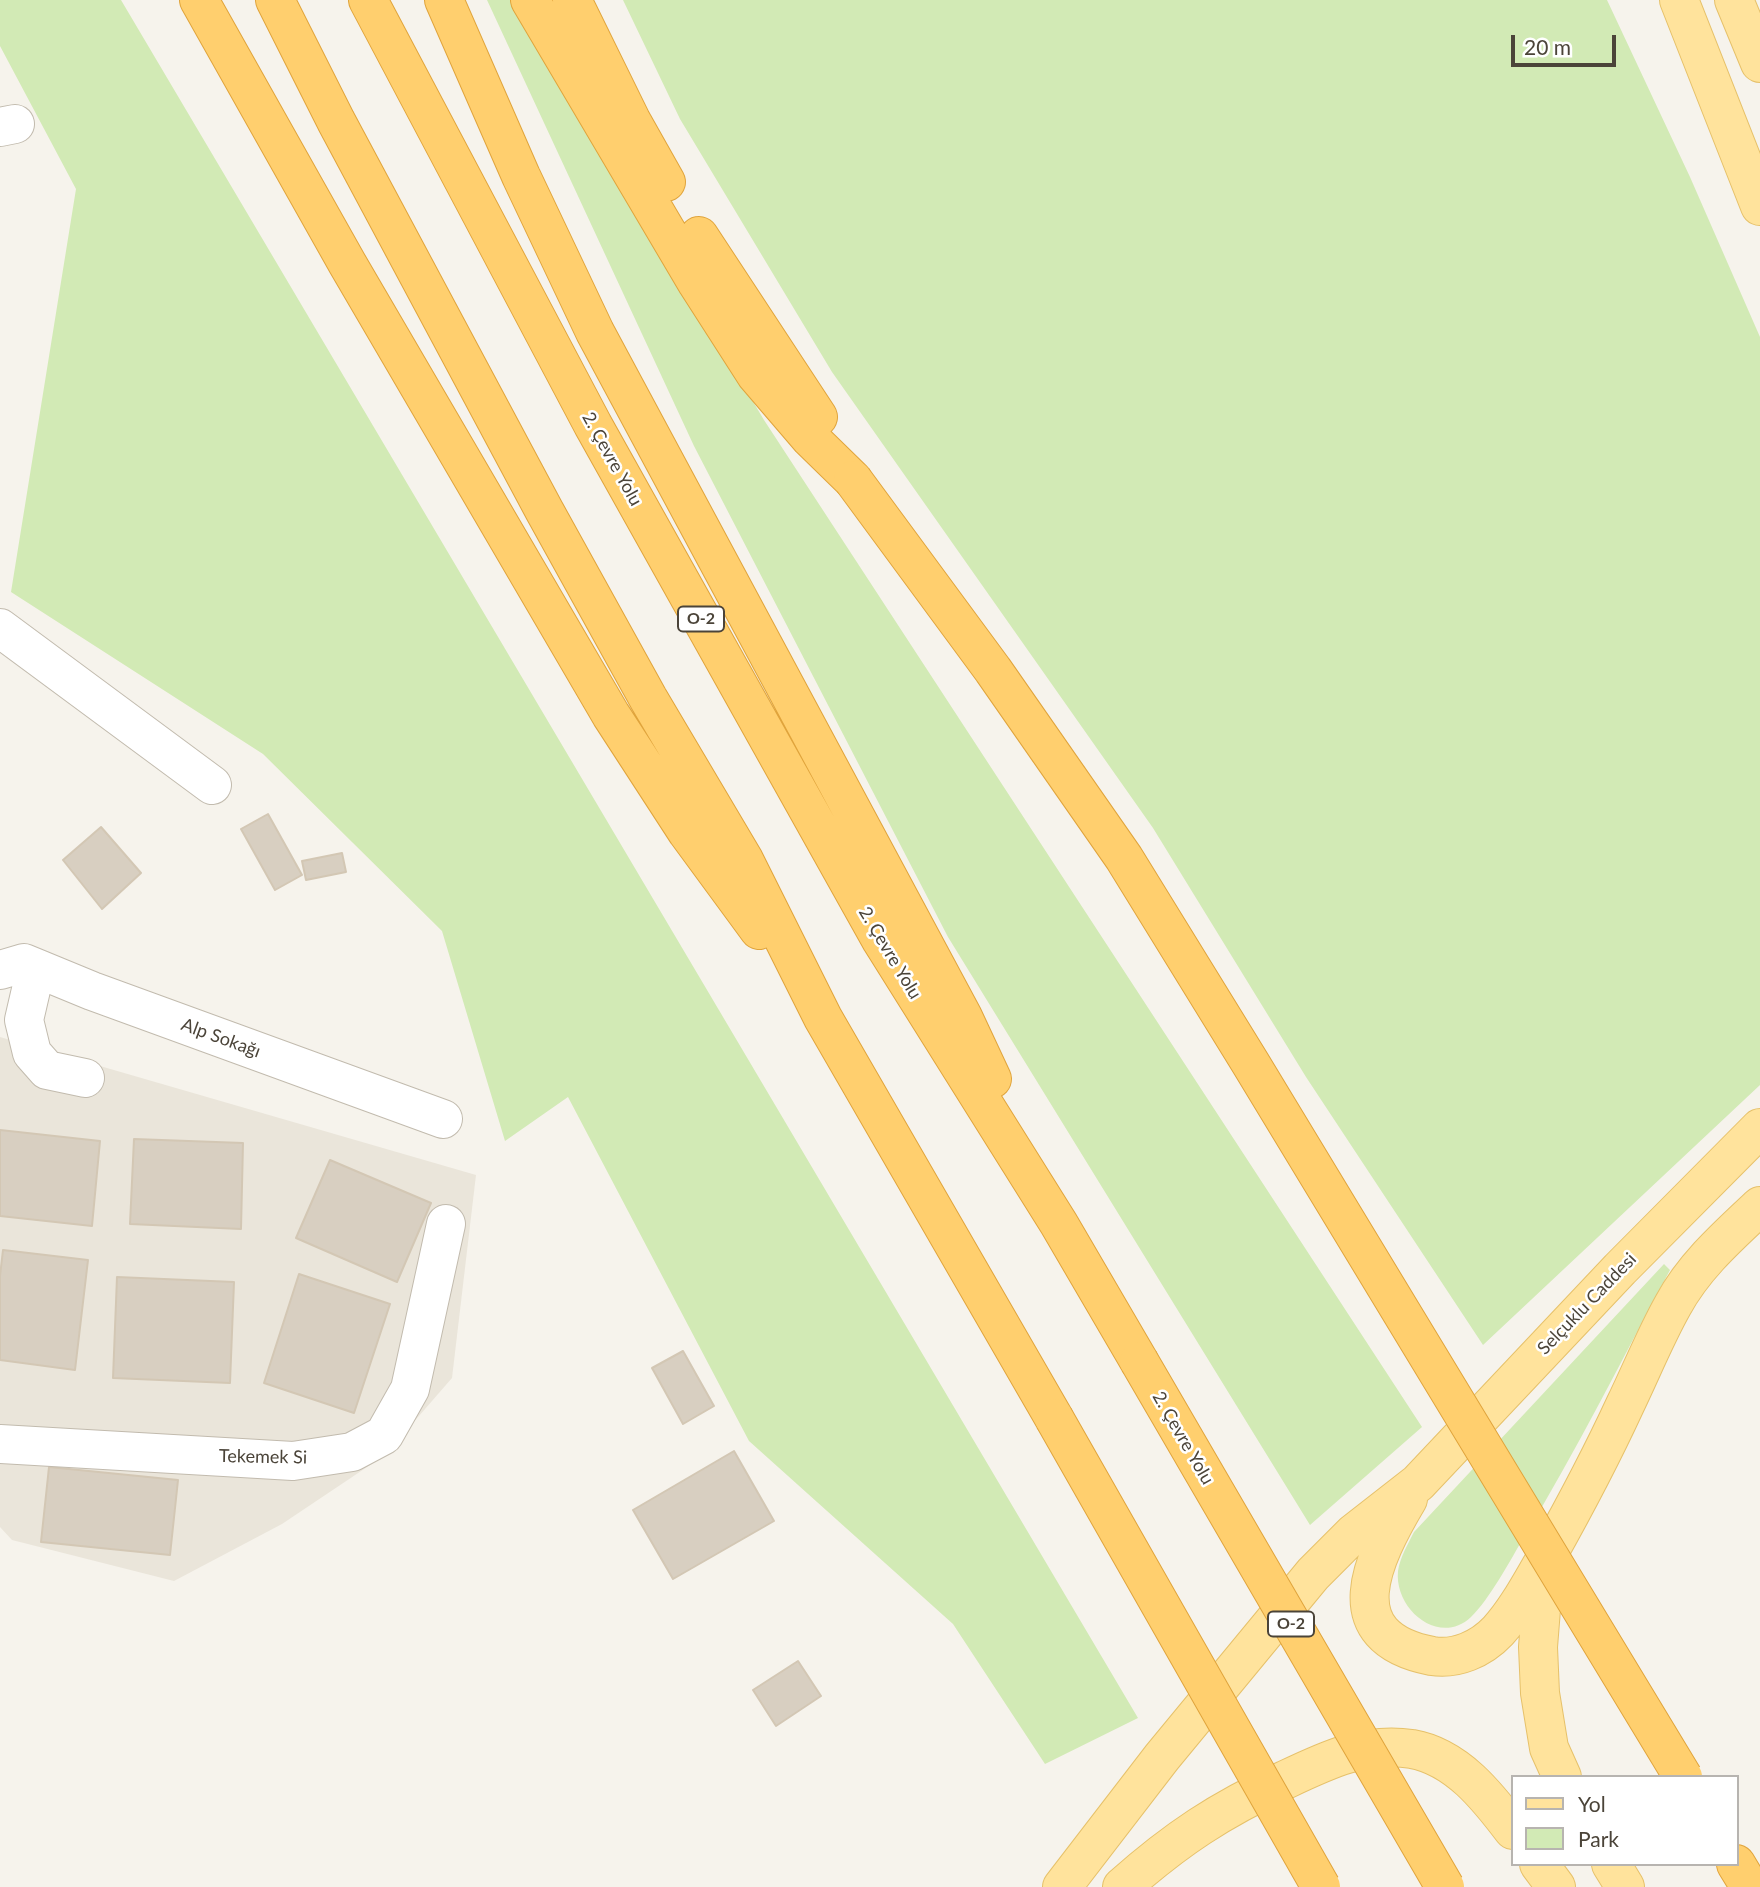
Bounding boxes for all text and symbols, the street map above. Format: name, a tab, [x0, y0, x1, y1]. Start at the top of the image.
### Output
scale bar	[1515, 21, 1620, 65]
text: 20 m	[1524, 34, 1571, 59]
street label: 2. Çevre Yolu	[577, 408, 647, 510]
road number: O-2	[678, 606, 724, 632]
street label: 2. Çevre Yolu	[854, 903, 926, 1003]
street label: Alp Sokağı	[178, 1014, 264, 1062]
street label: Selçuklu Caddesi	[1533, 1249, 1641, 1359]
street label: 2. Çevre Yolu	[1148, 1388, 1218, 1488]
street label: Tekemek Si	[219, 1445, 307, 1469]
road number: O-2	[1268, 1612, 1314, 1636]
legend	[1512, 1775, 1739, 1866]
text: Yol	[1578, 1791, 1606, 1816]
text: Park	[1578, 1826, 1619, 1851]

